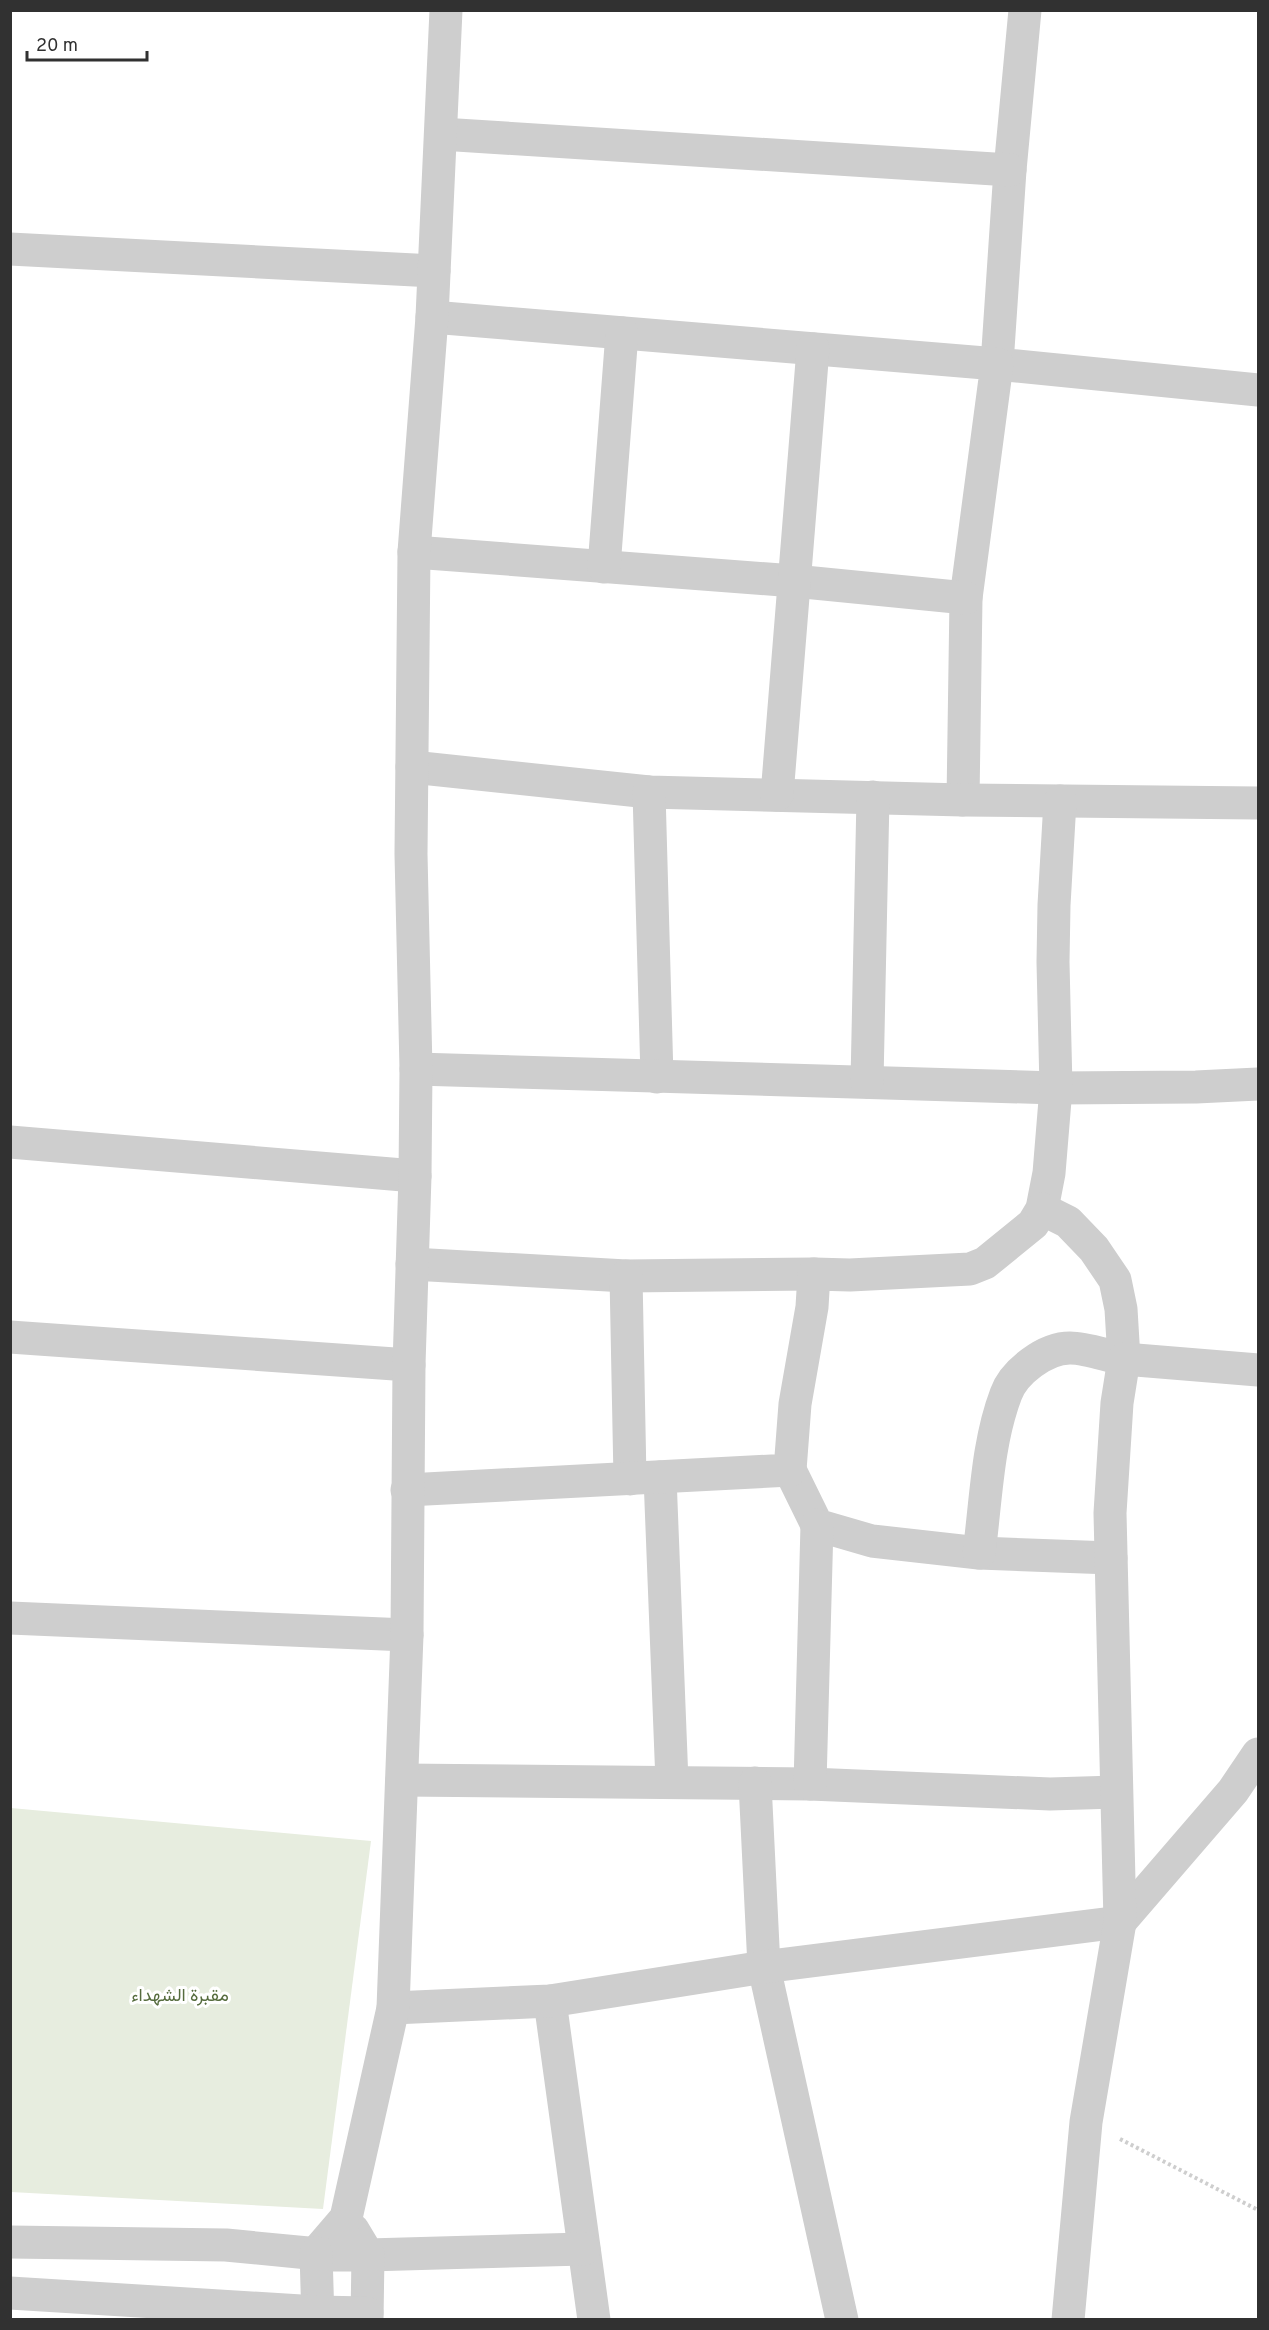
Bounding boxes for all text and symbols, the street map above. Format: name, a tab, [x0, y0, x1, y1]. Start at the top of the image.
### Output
scale bar	[27, 24, 147, 62]
text: 20 m	[36, 35, 78, 58]
park label: مقبرة الشهداء	[131, 1985, 229, 2008]

